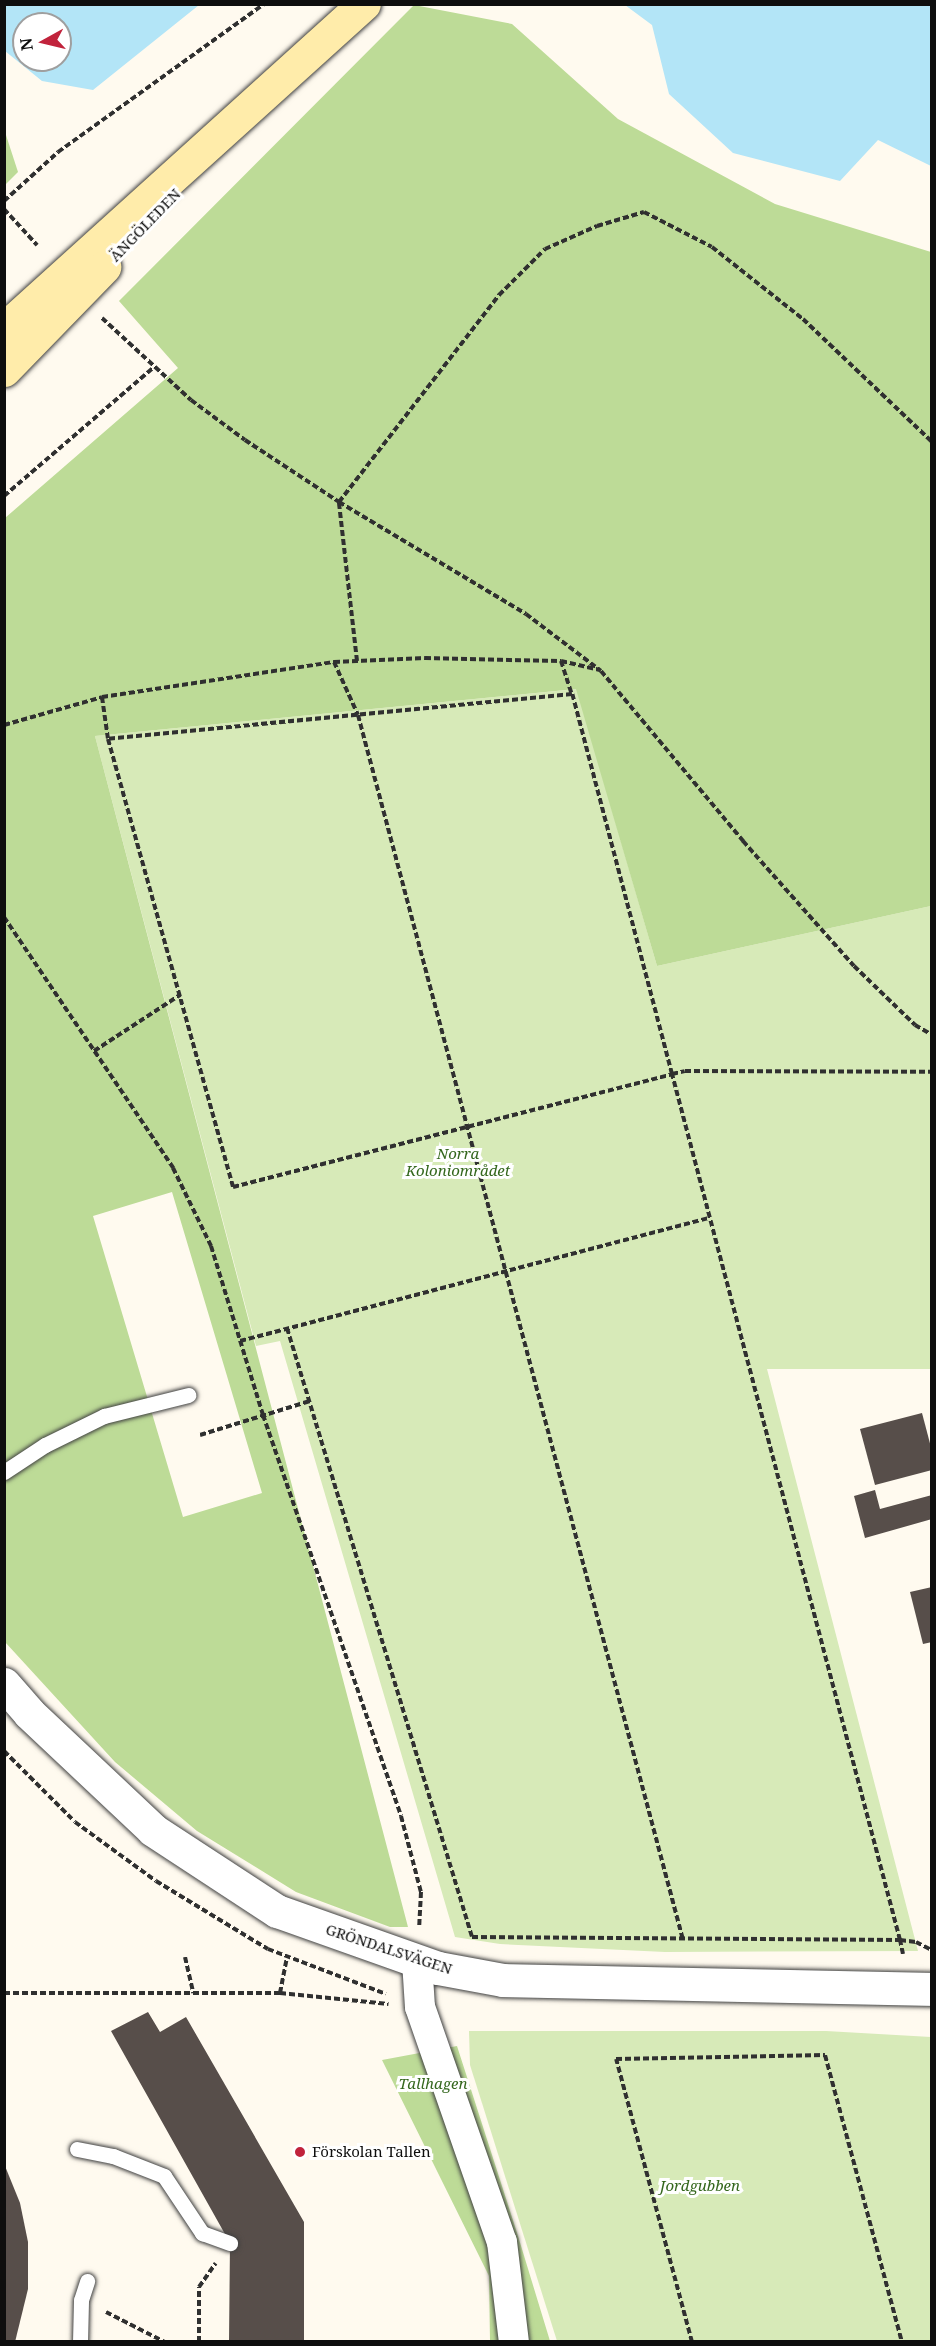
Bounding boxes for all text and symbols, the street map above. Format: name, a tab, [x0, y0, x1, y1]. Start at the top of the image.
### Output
north arrow	[12, 12, 72, 72]
text: N	[14, 36, 38, 52]
street label: ÄNGÖLEDEN	[106, 185, 184, 265]
park label: Norra Koloniområdet	[406, 1144, 510, 1179]
street label: GRÖNDALSVÄGEN	[323, 1920, 455, 1978]
park label: Tallhagen	[399, 2075, 467, 2093]
place label: Förskolan Tallen	[312, 2143, 431, 2161]
marker: Förskolan Tallen	[293, 2145, 307, 2159]
park label: Jordgubben	[660, 2177, 740, 2195]

